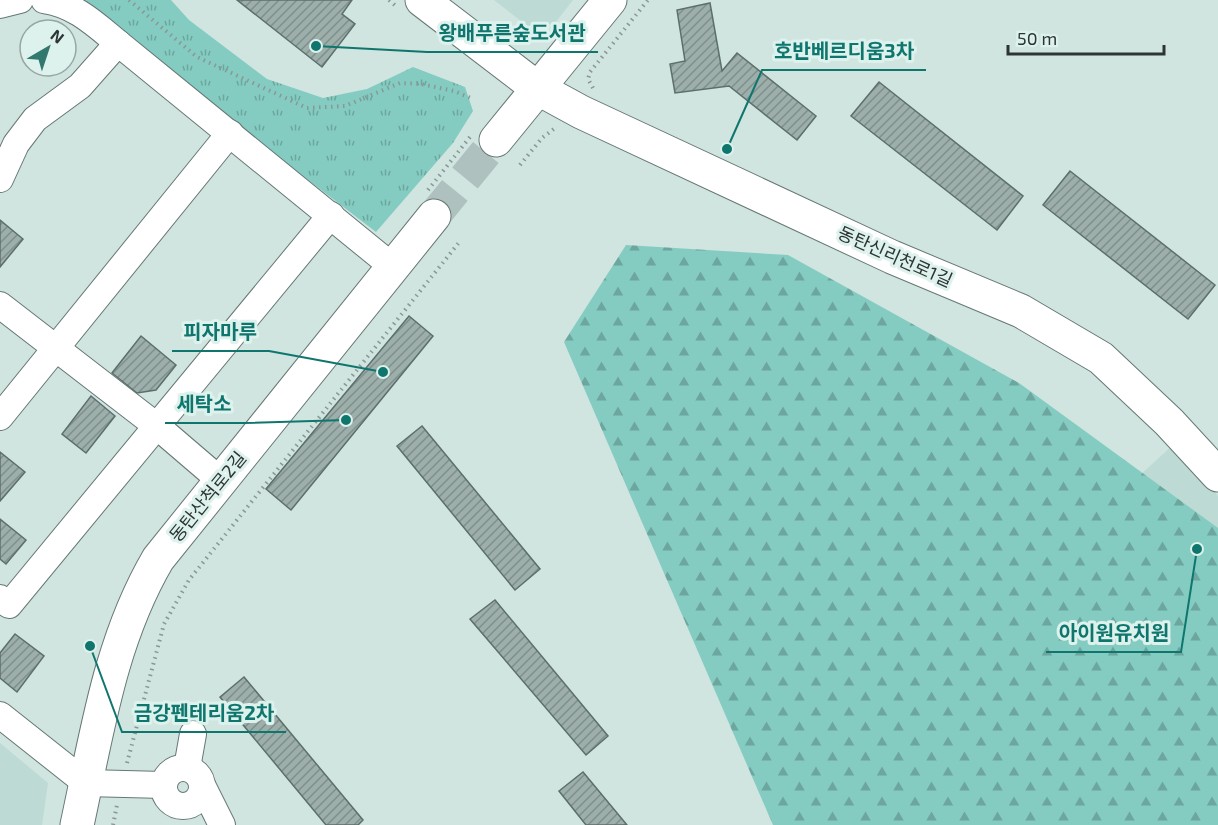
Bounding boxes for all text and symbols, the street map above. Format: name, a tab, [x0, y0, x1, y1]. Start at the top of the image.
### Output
callout: 왕배푸른숲도서관	[427, 14, 598, 52]
north arrow	[18, 18, 78, 78]
scale bar	[1008, 18, 1164, 56]
text: 왕배푸른숲도서관	[438, 20, 586, 44]
text: N	[47, 25, 68, 47]
text: 50 m	[1017, 27, 1057, 49]
callout: 호반베르디움3차	[762, 32, 926, 70]
text: 호반베르디움3차	[774, 38, 915, 62]
street label: 동탄신리천로1길	[835, 221, 956, 291]
callout: 피자마루	[172, 313, 269, 351]
text: 피자마루	[183, 319, 257, 343]
callout: 세탁소	[165, 385, 244, 423]
text: 세탁소	[176, 391, 232, 415]
street label: 동탄산척로2길	[164, 447, 250, 546]
callout: 아이원유치원	[1046, 614, 1181, 652]
text: 아이원유치원	[1059, 620, 1169, 644]
callout: 금강펜테리움2차	[122, 694, 286, 732]
text: 금강펜테리움2차	[134, 700, 275, 724]

